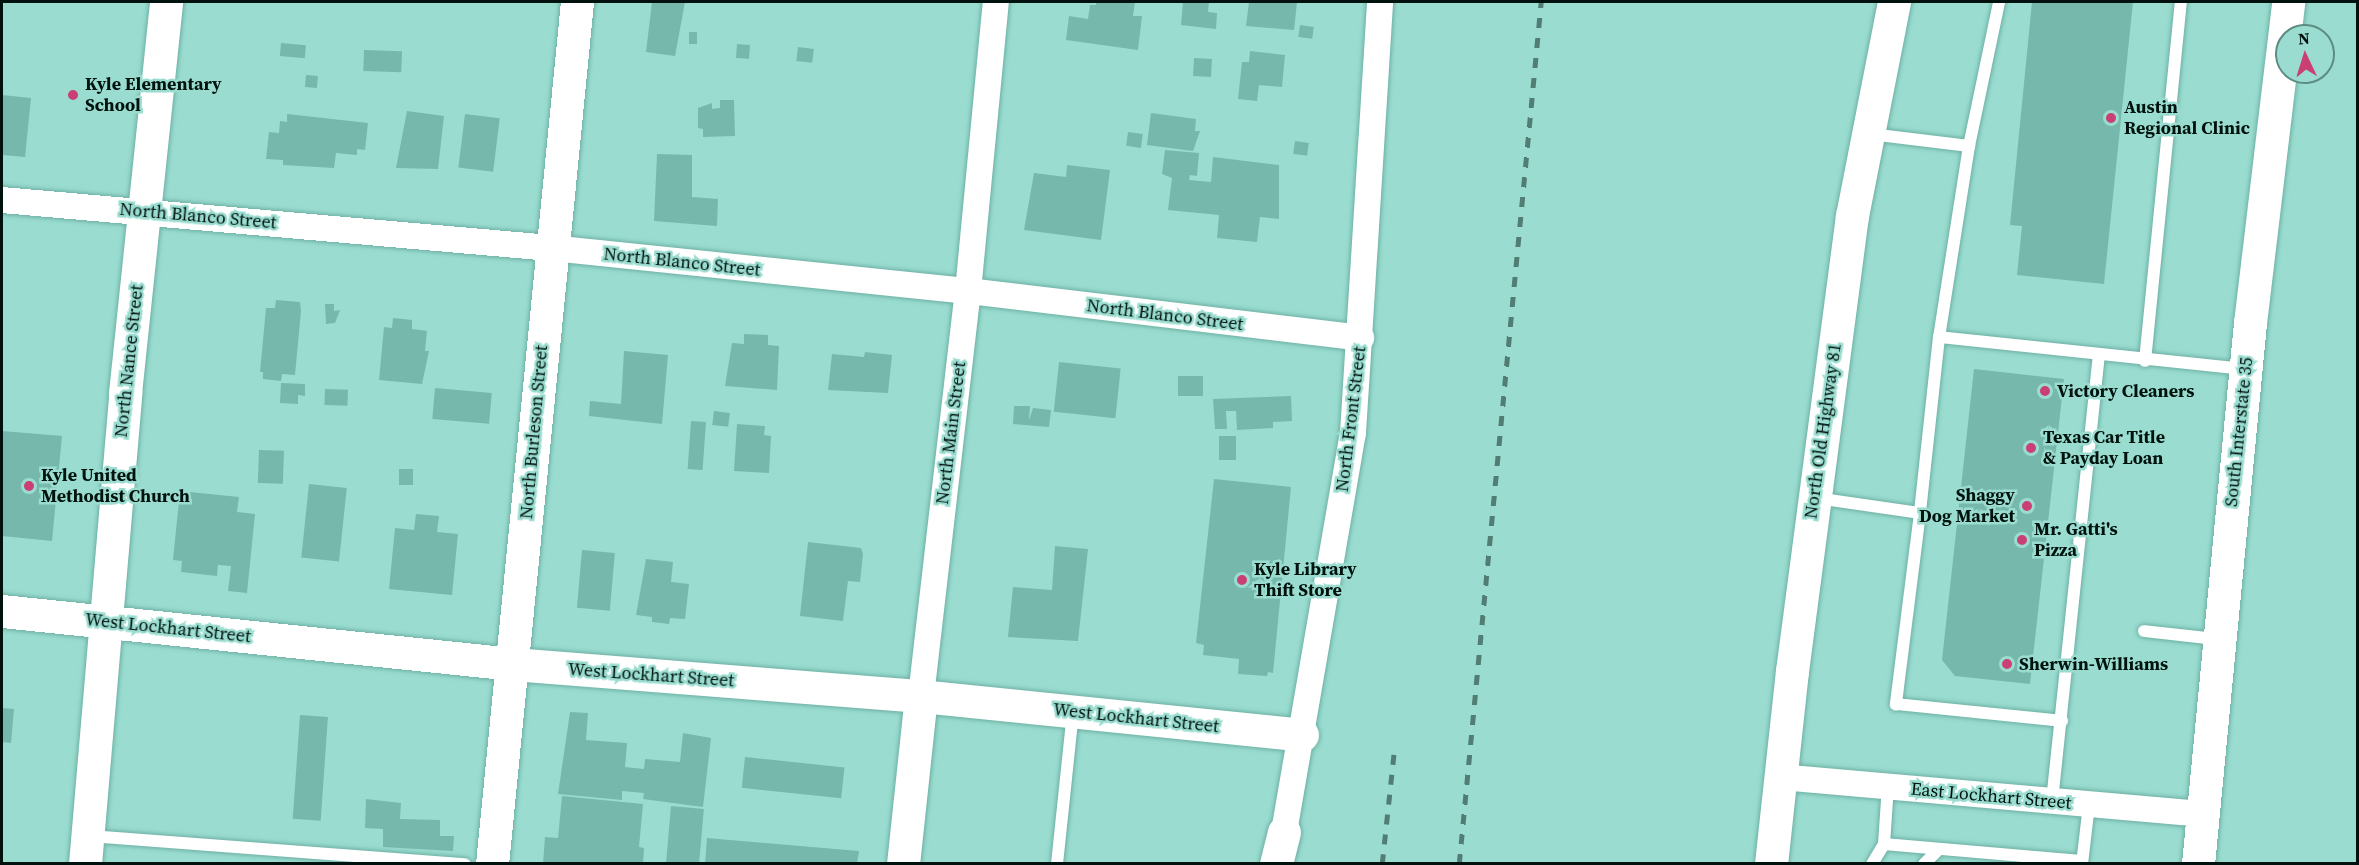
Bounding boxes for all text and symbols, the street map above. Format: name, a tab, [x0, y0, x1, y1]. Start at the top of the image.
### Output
north arrow	[2275, 24, 2335, 84]
text: N	[2297, 27, 2310, 49]
place label: Kyle Elementary School	[85, 74, 222, 116]
marker: Kyle Elementary School	[66, 88, 80, 102]
place label: Austin Regional Clinic	[2124, 97, 2250, 140]
marker: Austin Regional Clinic	[2102, 109, 2120, 127]
street label: North Blanco Street	[119, 198, 277, 234]
street label: North Blanco Street	[603, 243, 761, 281]
street label: North Nance Street	[110, 284, 148, 438]
street label: North Blanco Street	[1086, 295, 1244, 335]
street label: North Old Highway 81	[1800, 342, 1846, 520]
street label: North Burleson Street	[516, 344, 552, 520]
street label: North Front Street	[1331, 345, 1371, 493]
street label: South Interstate 35	[2220, 356, 2258, 508]
street label: North Main Street	[932, 360, 970, 506]
place label: Victory Cleaners	[2057, 380, 2194, 402]
marker: Victory Cleaners	[2038, 384, 2052, 398]
place label: Texas Car Title & Payday Loan	[2043, 427, 2165, 470]
marker: Texas Car Title & Payday Loan	[2024, 441, 2038, 455]
place label: Kyle United Methodist Church	[41, 465, 190, 508]
marker: Kyle United Methodist Church	[22, 479, 36, 493]
place label: Shaggy Dog Market	[1919, 485, 2015, 528]
marker: Shaggy Dog Market	[2020, 499, 2034, 513]
place label: Mr. Gatti's Pizza	[2034, 519, 2118, 562]
marker: Mr. Gatti's Pizza	[2015, 533, 2029, 547]
place label: Kyle Library Thift Store	[1254, 559, 1357, 602]
marker: Kyle Library Thift Store	[1235, 573, 1249, 587]
street label: West Lockhart Street	[84, 609, 252, 647]
place label: Sherwin-Williams	[2019, 653, 2168, 675]
marker: Sherwin-Williams	[2000, 657, 2014, 671]
street label: West Lockhart Street	[567, 658, 735, 692]
street label: West Lockhart Street	[1052, 699, 1220, 737]
street label: East Lockhart Street	[1910, 778, 2072, 814]

